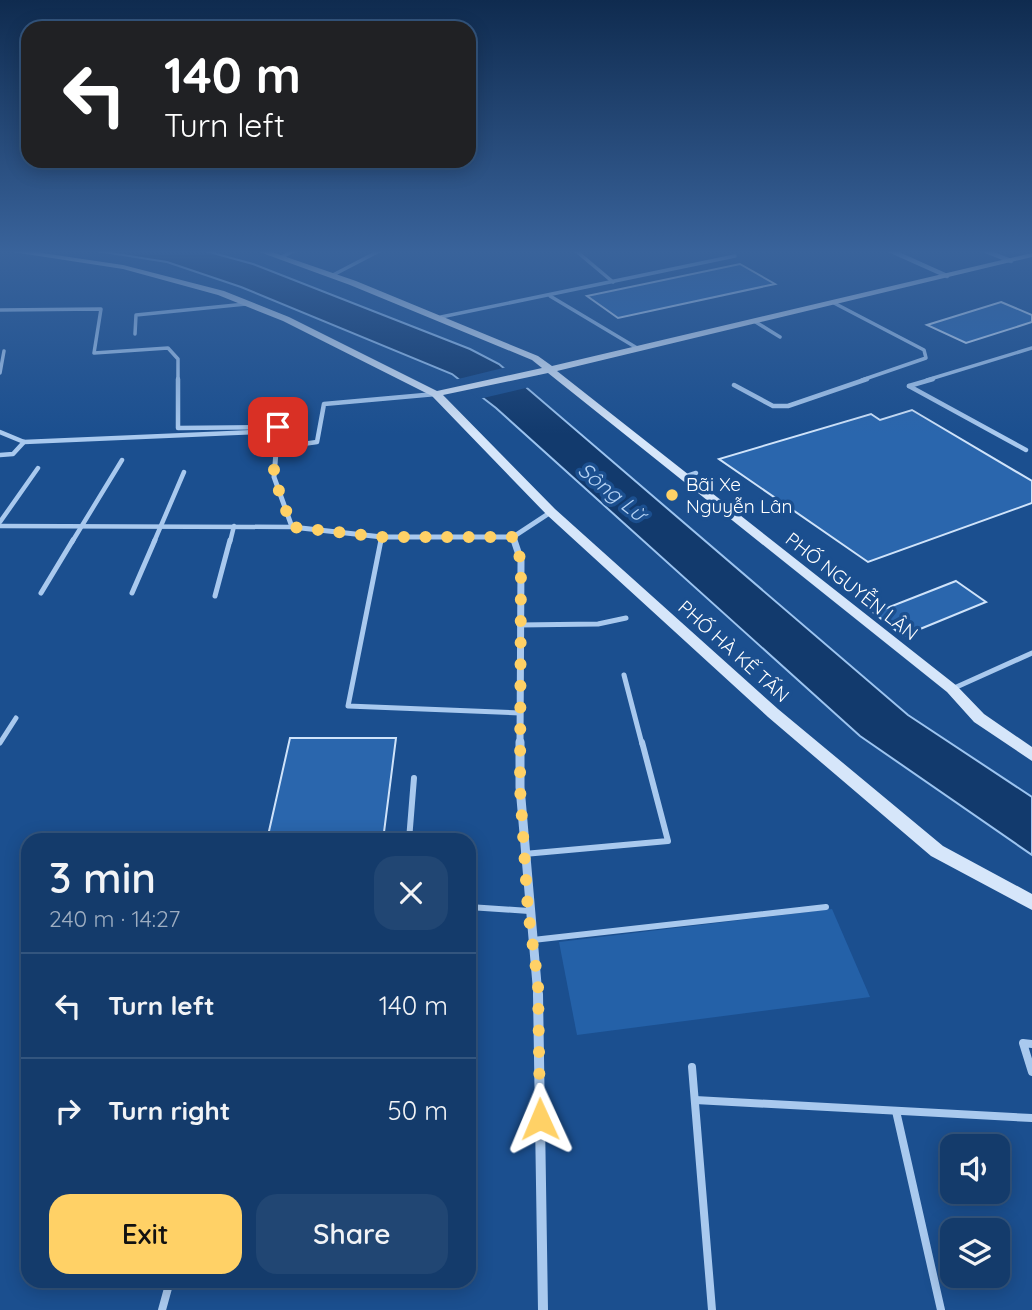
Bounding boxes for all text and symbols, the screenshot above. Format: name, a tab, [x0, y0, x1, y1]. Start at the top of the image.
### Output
text: 140 m	[164, 44, 301, 105]
icon: left	[49, 49, 140, 140]
text: Turn left	[164, 105, 285, 145]
pin	[248, 397, 308, 457]
icon: arrive	[259, 408, 297, 446]
water label: Sông Lừ	[573, 456, 654, 528]
place label: Bãi Xe Nguyễn Lân	[686, 472, 793, 518]
marker: Bãi Xe Nguyễn Lân	[664, 487, 680, 503]
street label: PHỐ NGUYỄN LÂN	[781, 527, 923, 645]
street label: PHỐ HÀ KẾ TẤN	[673, 595, 795, 707]
text: 3 min	[49, 851, 156, 904]
button: close	[374, 856, 448, 930]
text: 240 m · 14:27	[49, 904, 180, 933]
icon: left	[49, 987, 87, 1025]
text: Turn left	[108, 989, 215, 1022]
text: 140 m	[379, 989, 448, 1022]
position arrow	[503, 1082, 577, 1156]
icon: right	[49, 1092, 87, 1130]
text: Turn right	[108, 1094, 230, 1127]
text: 50 m	[388, 1094, 448, 1127]
map controls	[940, 1134, 1010, 1288]
button: sound	[940, 1134, 1010, 1204]
button: Exit	[49, 1194, 242, 1274]
button: Share	[256, 1194, 448, 1274]
button: layers	[940, 1218, 1010, 1288]

